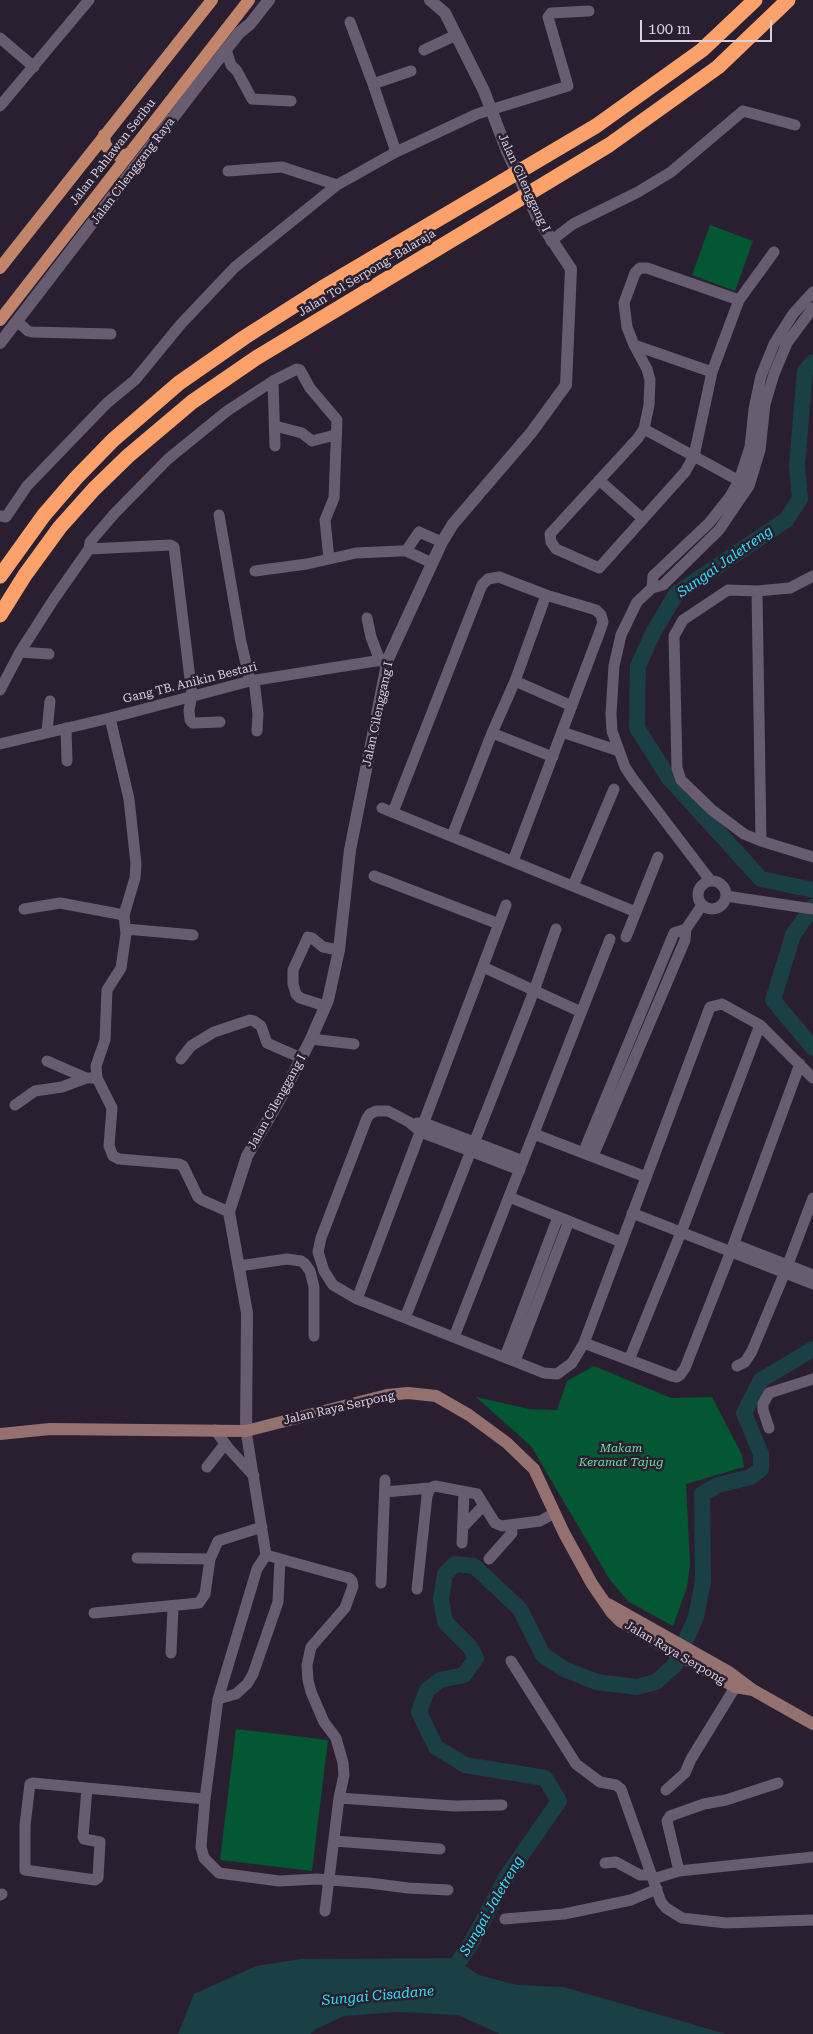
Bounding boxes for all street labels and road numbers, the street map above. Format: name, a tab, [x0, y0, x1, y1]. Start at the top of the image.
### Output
street label: Jalan Pahlawan Seribu	[67, 96, 159, 208]
street label: Jalan Cilenggang Raya	[88, 115, 178, 227]
street label: Jalan Cilenggang I	[495, 132, 553, 234]
street label: Jalan Tol Serpong–Balaraja	[296, 226, 438, 320]
street label: Gang TB. Anikin Bestari	[121, 659, 259, 707]
street label: Jalan Cilenggang I	[360, 660, 396, 768]
street label: Jalan Cilenggang I	[245, 1052, 309, 1152]
street label: Jalan Raya Serpong	[282, 1388, 396, 1428]
street label: Jalan Raya Serpong	[622, 1618, 728, 1688]

